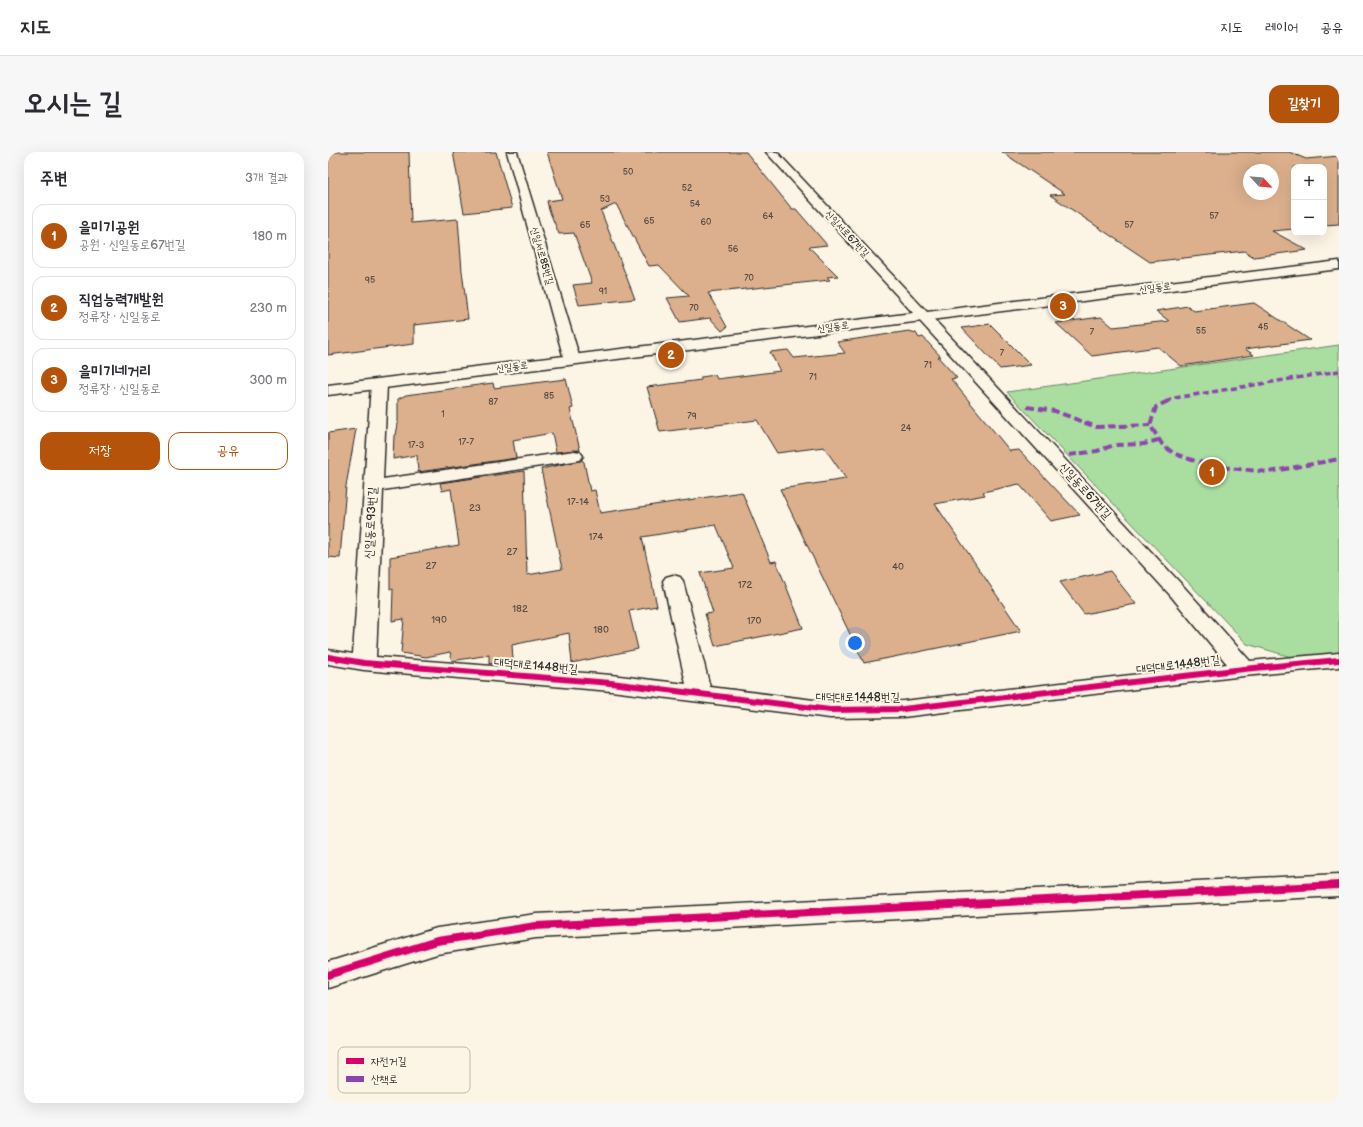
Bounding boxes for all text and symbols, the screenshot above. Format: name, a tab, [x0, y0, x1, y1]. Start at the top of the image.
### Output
text: 지도	[20, 16, 51, 39]
text: 지도	[1220, 19, 1243, 36]
text: 레이어	[1265, 19, 1298, 36]
text: 공유	[1320, 19, 1343, 36]
button: 길찾기	[1269, 85, 1339, 123]
text: 오시는 길	[24, 87, 122, 120]
north arrow	[1243, 164, 1279, 200]
map controls	[1291, 164, 1327, 236]
button: +	[1291, 164, 1327, 200]
house number: 50	[623, 167, 633, 178]
text: 주변	[40, 169, 67, 189]
text: 3개 결과	[245, 170, 288, 186]
house number: 52	[682, 183, 693, 194]
house number: 53	[600, 194, 611, 205]
house number: 54	[690, 199, 701, 210]
button: −	[1291, 200, 1327, 236]
street label: 신일서로67번길	[822, 208, 872, 260]
house number: 64	[763, 211, 774, 222]
house number: 57	[1209, 211, 1219, 222]
house number: 65	[644, 216, 654, 227]
house number: 60	[701, 217, 711, 228]
text: 을미기공원	[79, 218, 139, 237]
house number: 65	[580, 220, 590, 231]
house number: 57	[1124, 220, 1134, 231]
street label: 신일서로85번길	[528, 226, 556, 286]
text: 1	[51, 228, 57, 244]
text: 180 m	[252, 228, 287, 244]
text: 공원 · 신일동로67번길	[79, 237, 186, 253]
house number: 56	[728, 244, 739, 255]
house number: 70	[744, 273, 754, 284]
house number: 95	[365, 275, 375, 286]
street label: 신일동로	[1138, 280, 1172, 296]
house number: 91	[599, 286, 607, 297]
text: 직업능력개발원	[79, 290, 164, 309]
pin: 3	[1050, 291, 1076, 321]
text: 2	[50, 300, 58, 316]
text: 230 m	[250, 300, 287, 316]
house number: 70	[689, 303, 699, 314]
text: 정류장 · 신일동로	[79, 309, 161, 325]
street label: 신일동로	[816, 319, 850, 335]
house number: 45	[1258, 322, 1268, 333]
house number: 55	[1196, 326, 1206, 337]
house number: 7	[1090, 327, 1095, 338]
pin: 2	[658, 340, 684, 370]
house number: 7	[1000, 348, 1005, 359]
street label: 신일동로	[495, 359, 529, 375]
house number: 71	[924, 360, 932, 371]
text: 을미기네거리	[79, 362, 151, 381]
text: 3	[50, 372, 58, 388]
text: 300 m	[249, 372, 287, 388]
house number: 71	[809, 372, 817, 383]
text: 정류장 · 신일동로	[79, 381, 161, 397]
house number: 85	[544, 391, 554, 402]
house number: 87	[488, 397, 498, 408]
house number: 1	[441, 409, 445, 420]
house number: 79	[687, 411, 697, 422]
house number: 24	[901, 423, 912, 434]
button: 저장	[40, 432, 160, 470]
button: 공유	[168, 432, 288, 470]
house number: 17-7	[458, 437, 474, 448]
house number: 17-3	[408, 440, 425, 451]
pin: 1	[1199, 457, 1225, 487]
street label: 신일동로67번길	[1056, 460, 1115, 523]
street label: 신일동로93번길	[362, 486, 380, 559]
house number: 17-14	[567, 496, 589, 508]
house number: 23	[469, 502, 481, 514]
house number: 174	[589, 531, 603, 543]
house number: 27	[507, 546, 517, 558]
house number: 27	[426, 560, 436, 572]
house number: 40	[892, 561, 904, 573]
house number: 172	[738, 579, 752, 591]
house number: 182	[512, 603, 528, 615]
house number: 190	[431, 614, 447, 626]
house number: 170	[747, 615, 761, 627]
house number: 180	[593, 624, 609, 636]
your location	[845, 633, 865, 653]
street label: 대덕대로1448번길	[1135, 652, 1221, 678]
street label: 대덕대로1448번길	[493, 655, 579, 677]
street label: 대덕대로1448번길	[816, 690, 900, 705]
legend	[338, 1047, 470, 1093]
text: 자전거길	[371, 1055, 407, 1068]
text: 산책로	[371, 1073, 398, 1086]

